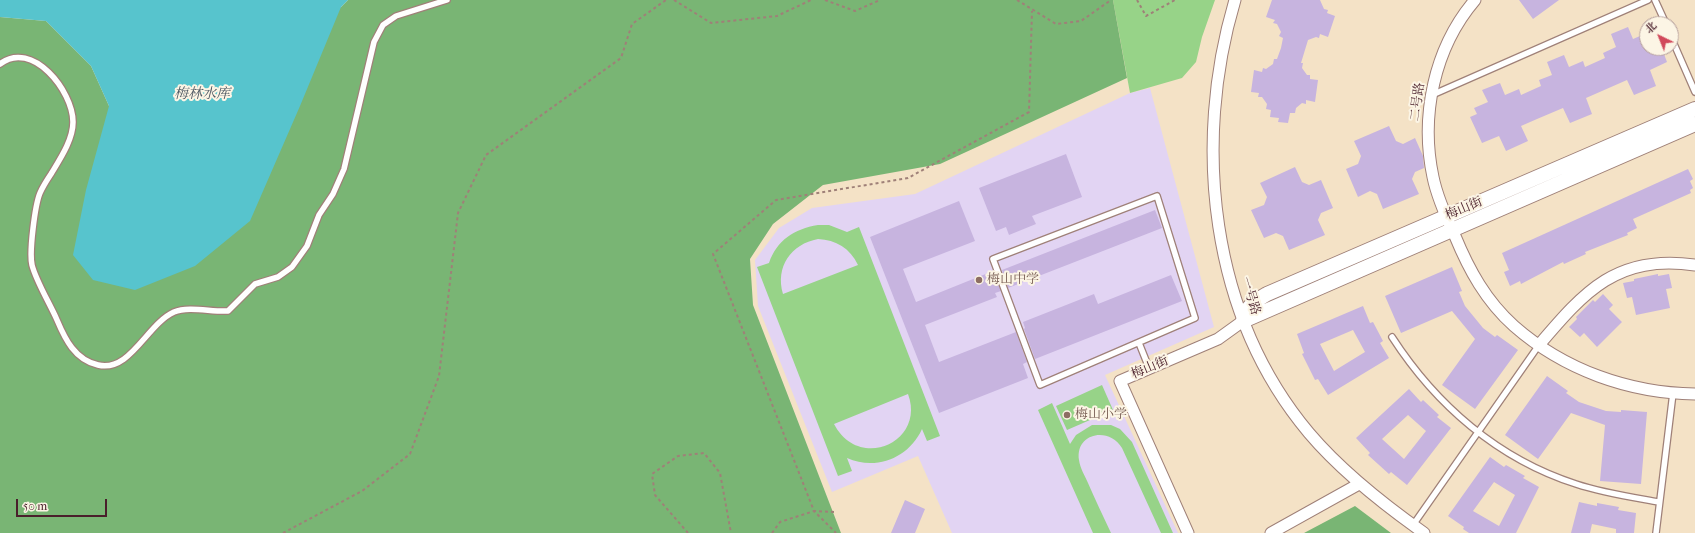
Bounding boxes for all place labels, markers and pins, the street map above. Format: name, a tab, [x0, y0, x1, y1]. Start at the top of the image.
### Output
place label: 梅山中学	[987, 272, 1039, 288]
marker: 梅山中学	[974, 275, 984, 285]
place label: 梅山小学	[1075, 407, 1127, 423]
marker: 梅山小学	[1062, 410, 1072, 420]

